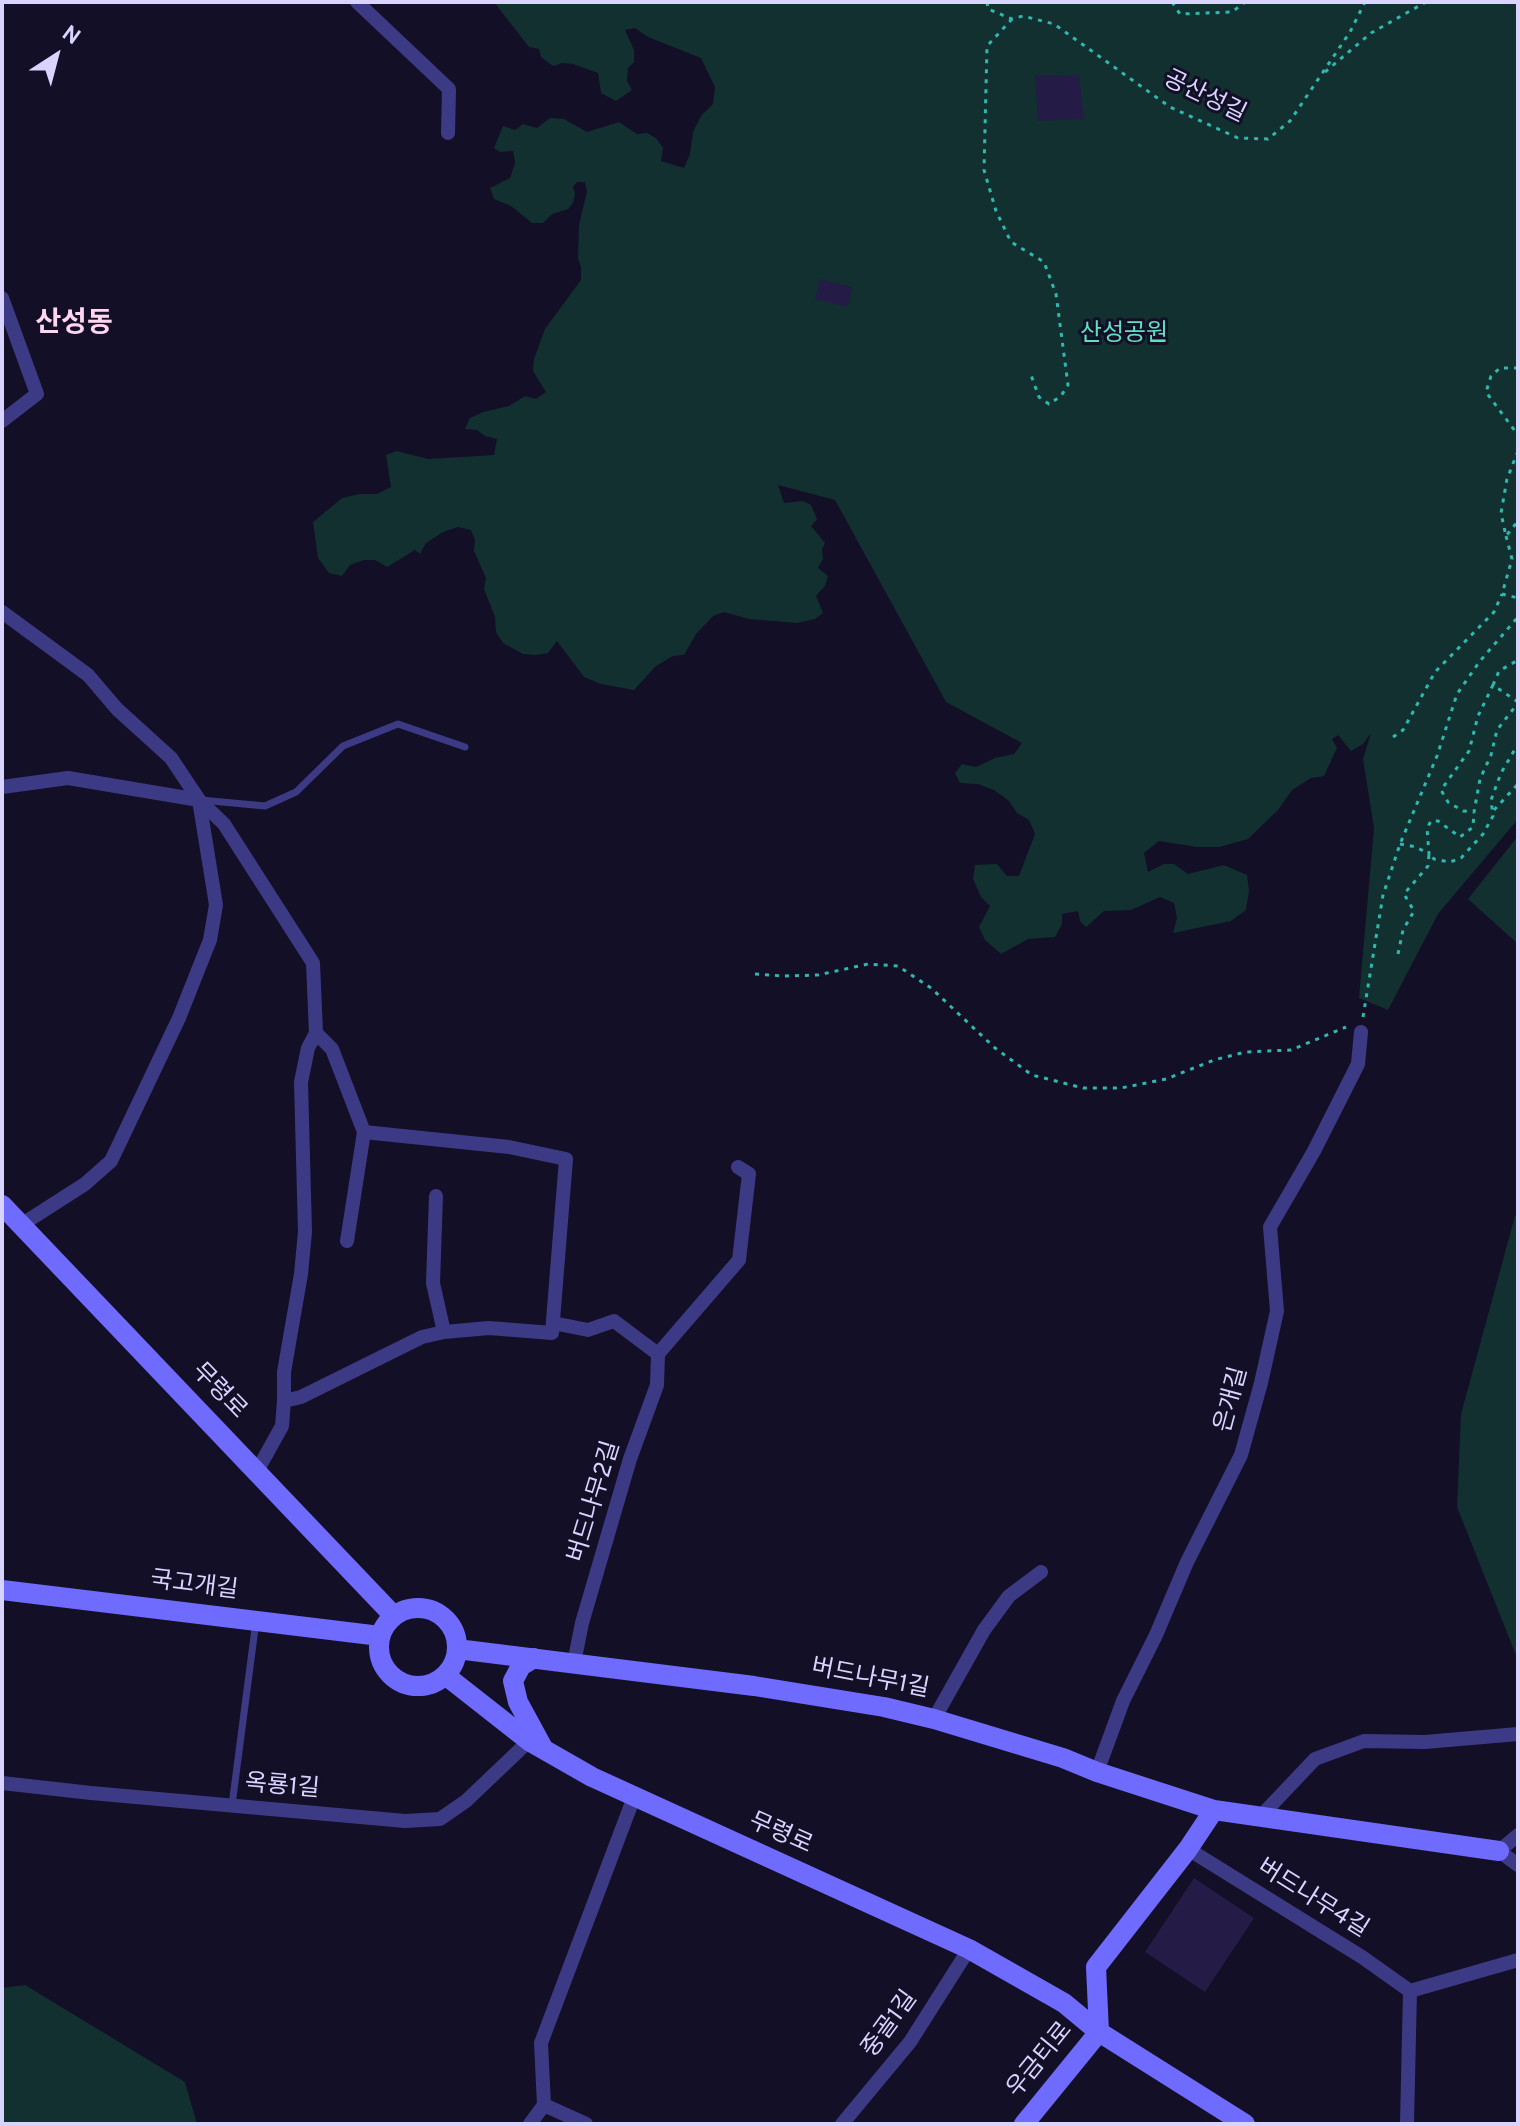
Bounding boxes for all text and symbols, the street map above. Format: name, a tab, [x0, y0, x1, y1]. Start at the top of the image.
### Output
north arrow	[16, 16, 96, 96]
text: N	[56, 21, 85, 52]
street label: 공산성길	[1158, 66, 1250, 130]
district label: 산성동	[35, 308, 113, 342]
park label: 산성공원	[1080, 321, 1168, 349]
street label: 무령로	[185, 1358, 251, 1426]
street label: 은개길	[1211, 1364, 1255, 1436]
street label: 버드나무2길	[564, 1438, 628, 1566]
street label: 국고개길	[148, 1567, 240, 1607]
street label: 버드나무1길	[809, 1654, 931, 1706]
street label: 옥룡1길	[243, 1770, 321, 1806]
street label: 무령로	[744, 1808, 816, 1862]
street label: 버드나무4길	[1251, 1855, 1373, 1945]
street label: 중골1길	[857, 1986, 925, 2064]
street label: 우금티로	[1002, 2018, 1080, 2104]

